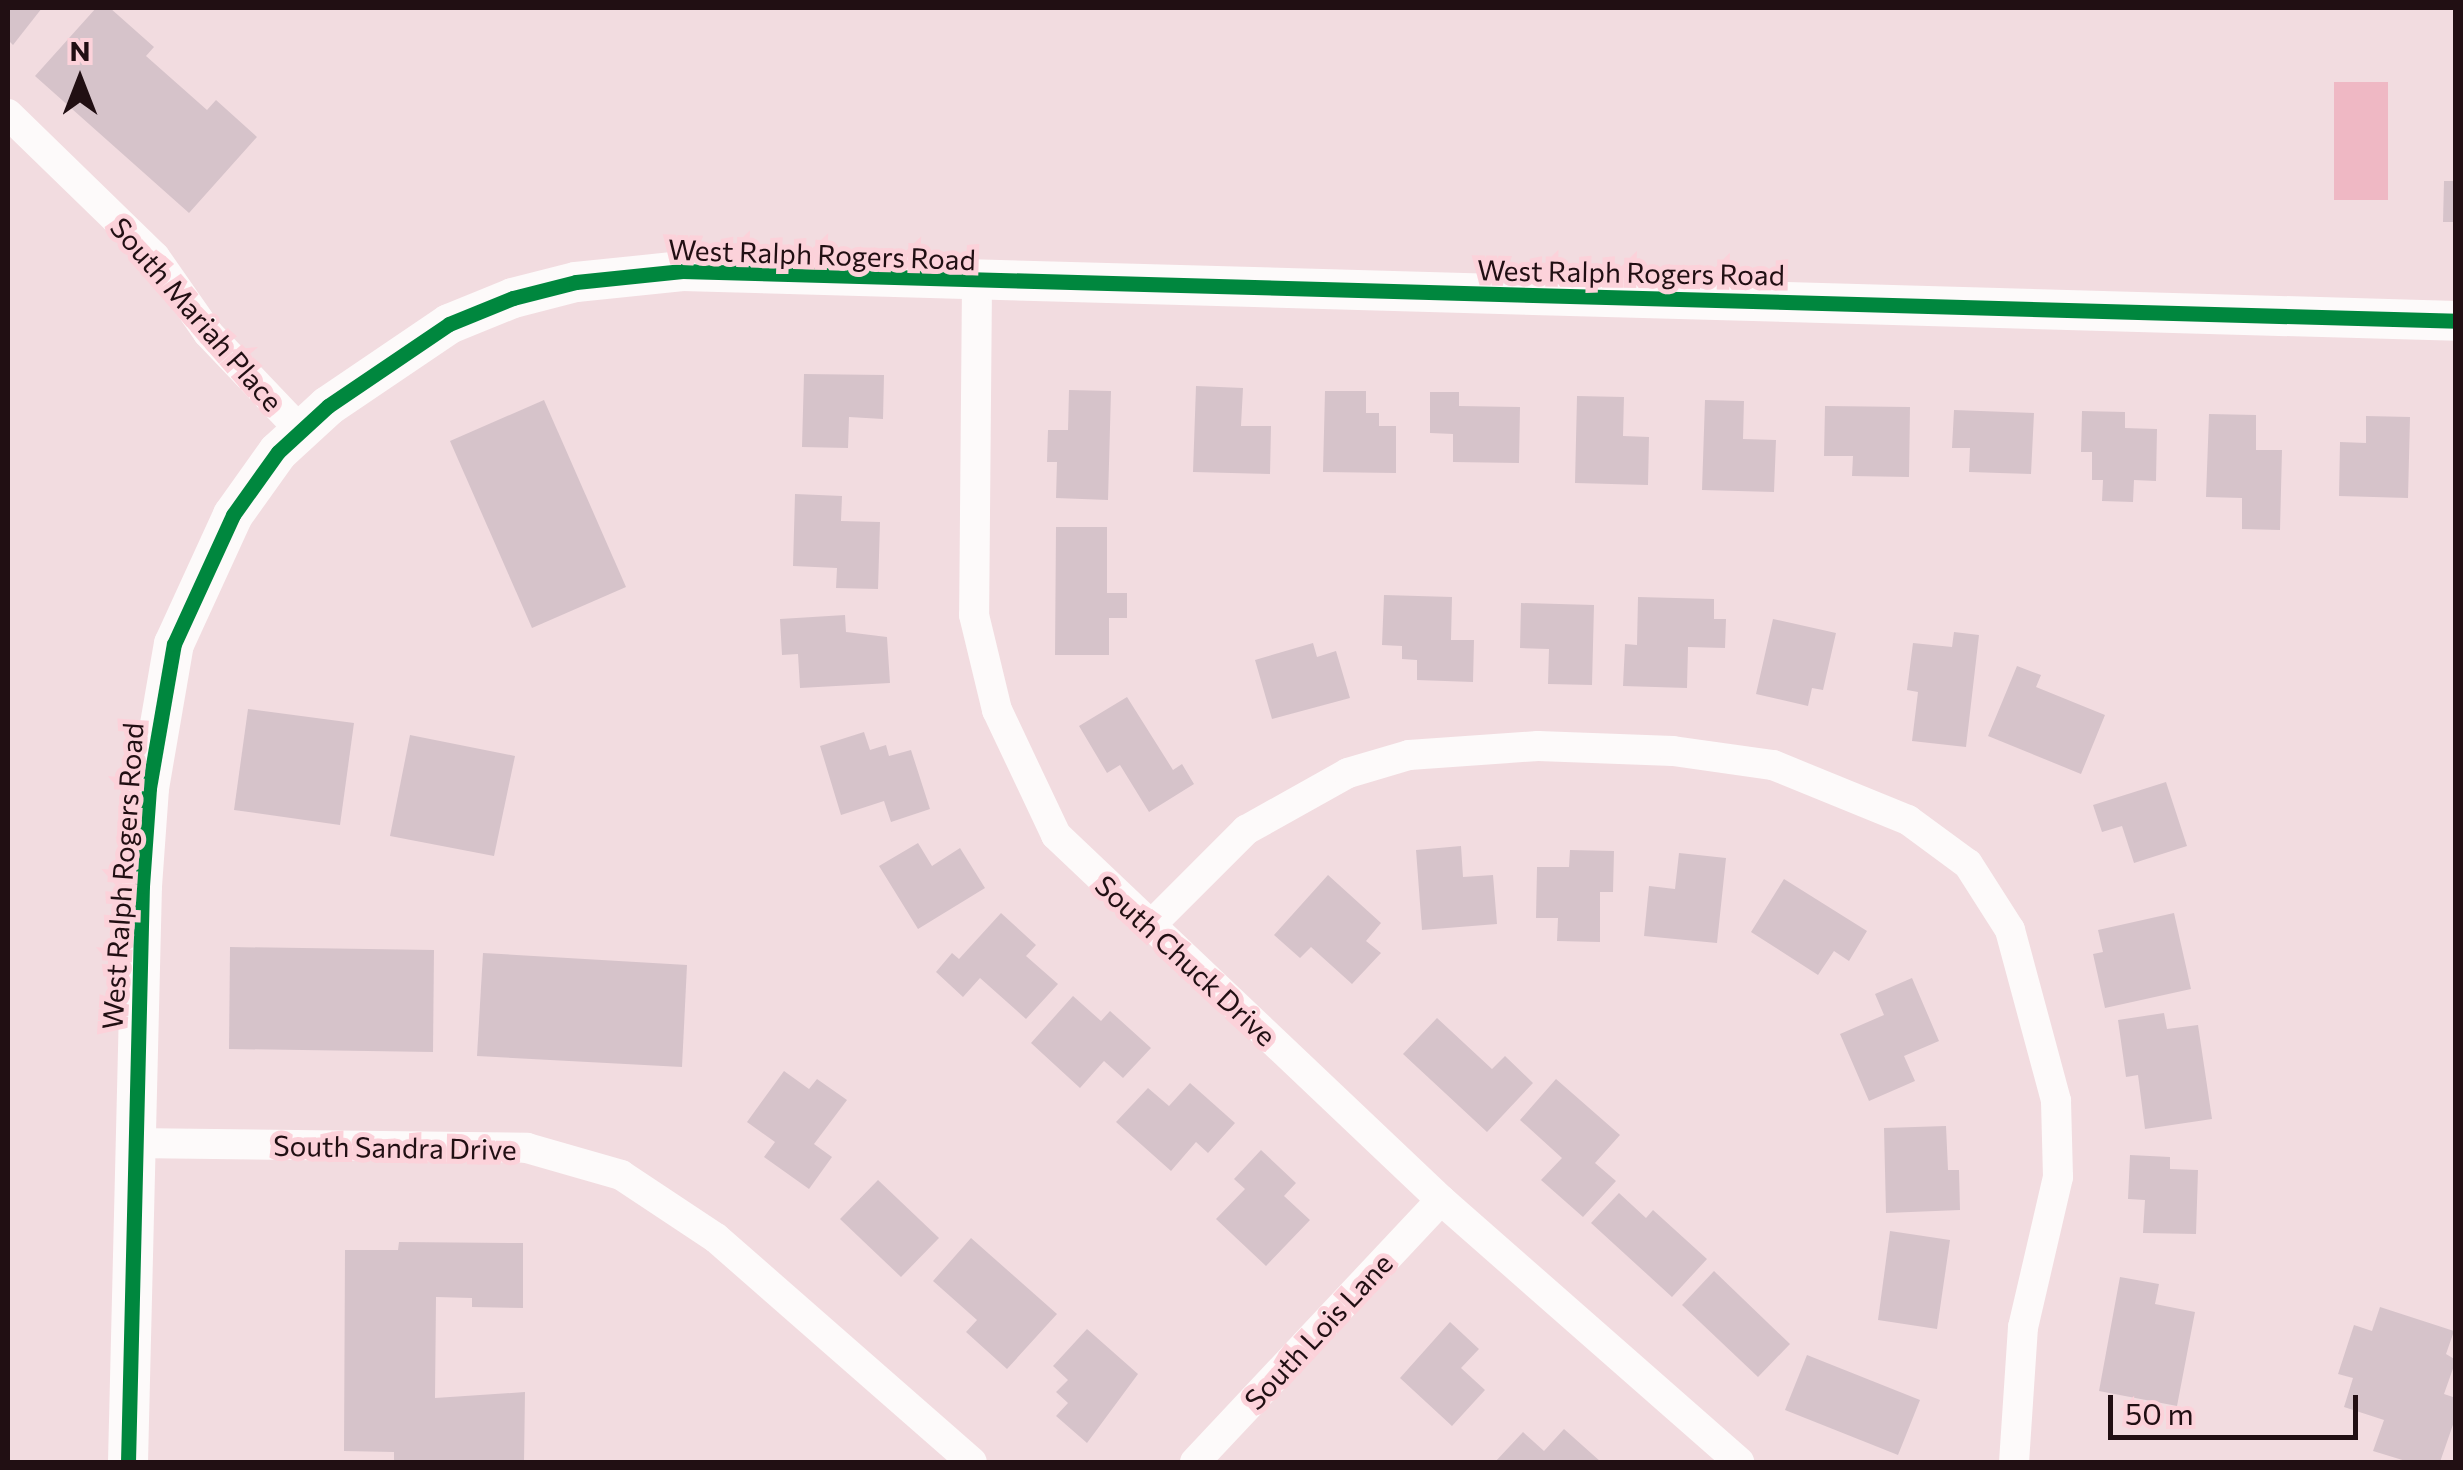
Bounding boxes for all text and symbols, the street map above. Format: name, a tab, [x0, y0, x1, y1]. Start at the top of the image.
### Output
north arrow	[30, 30, 130, 130]
text: N	[70, 33, 91, 67]
street label: South Mariah Place	[104, 210, 290, 418]
street label: West Ralph Rogers Road	[668, 232, 976, 276]
street label: West Ralph Rogers Road	[1477, 253, 1785, 291]
street label: West Ralph Rogers Road	[95, 721, 149, 1031]
street label: South Chuck Drive	[1089, 868, 1283, 1052]
street label: South Sandra Drive	[273, 1128, 517, 1166]
street label: South Lois Lane	[1237, 1246, 1399, 1416]
scale bar	[2113, 1375, 2363, 1437]
text: 50 m	[2125, 1394, 2194, 1431]

